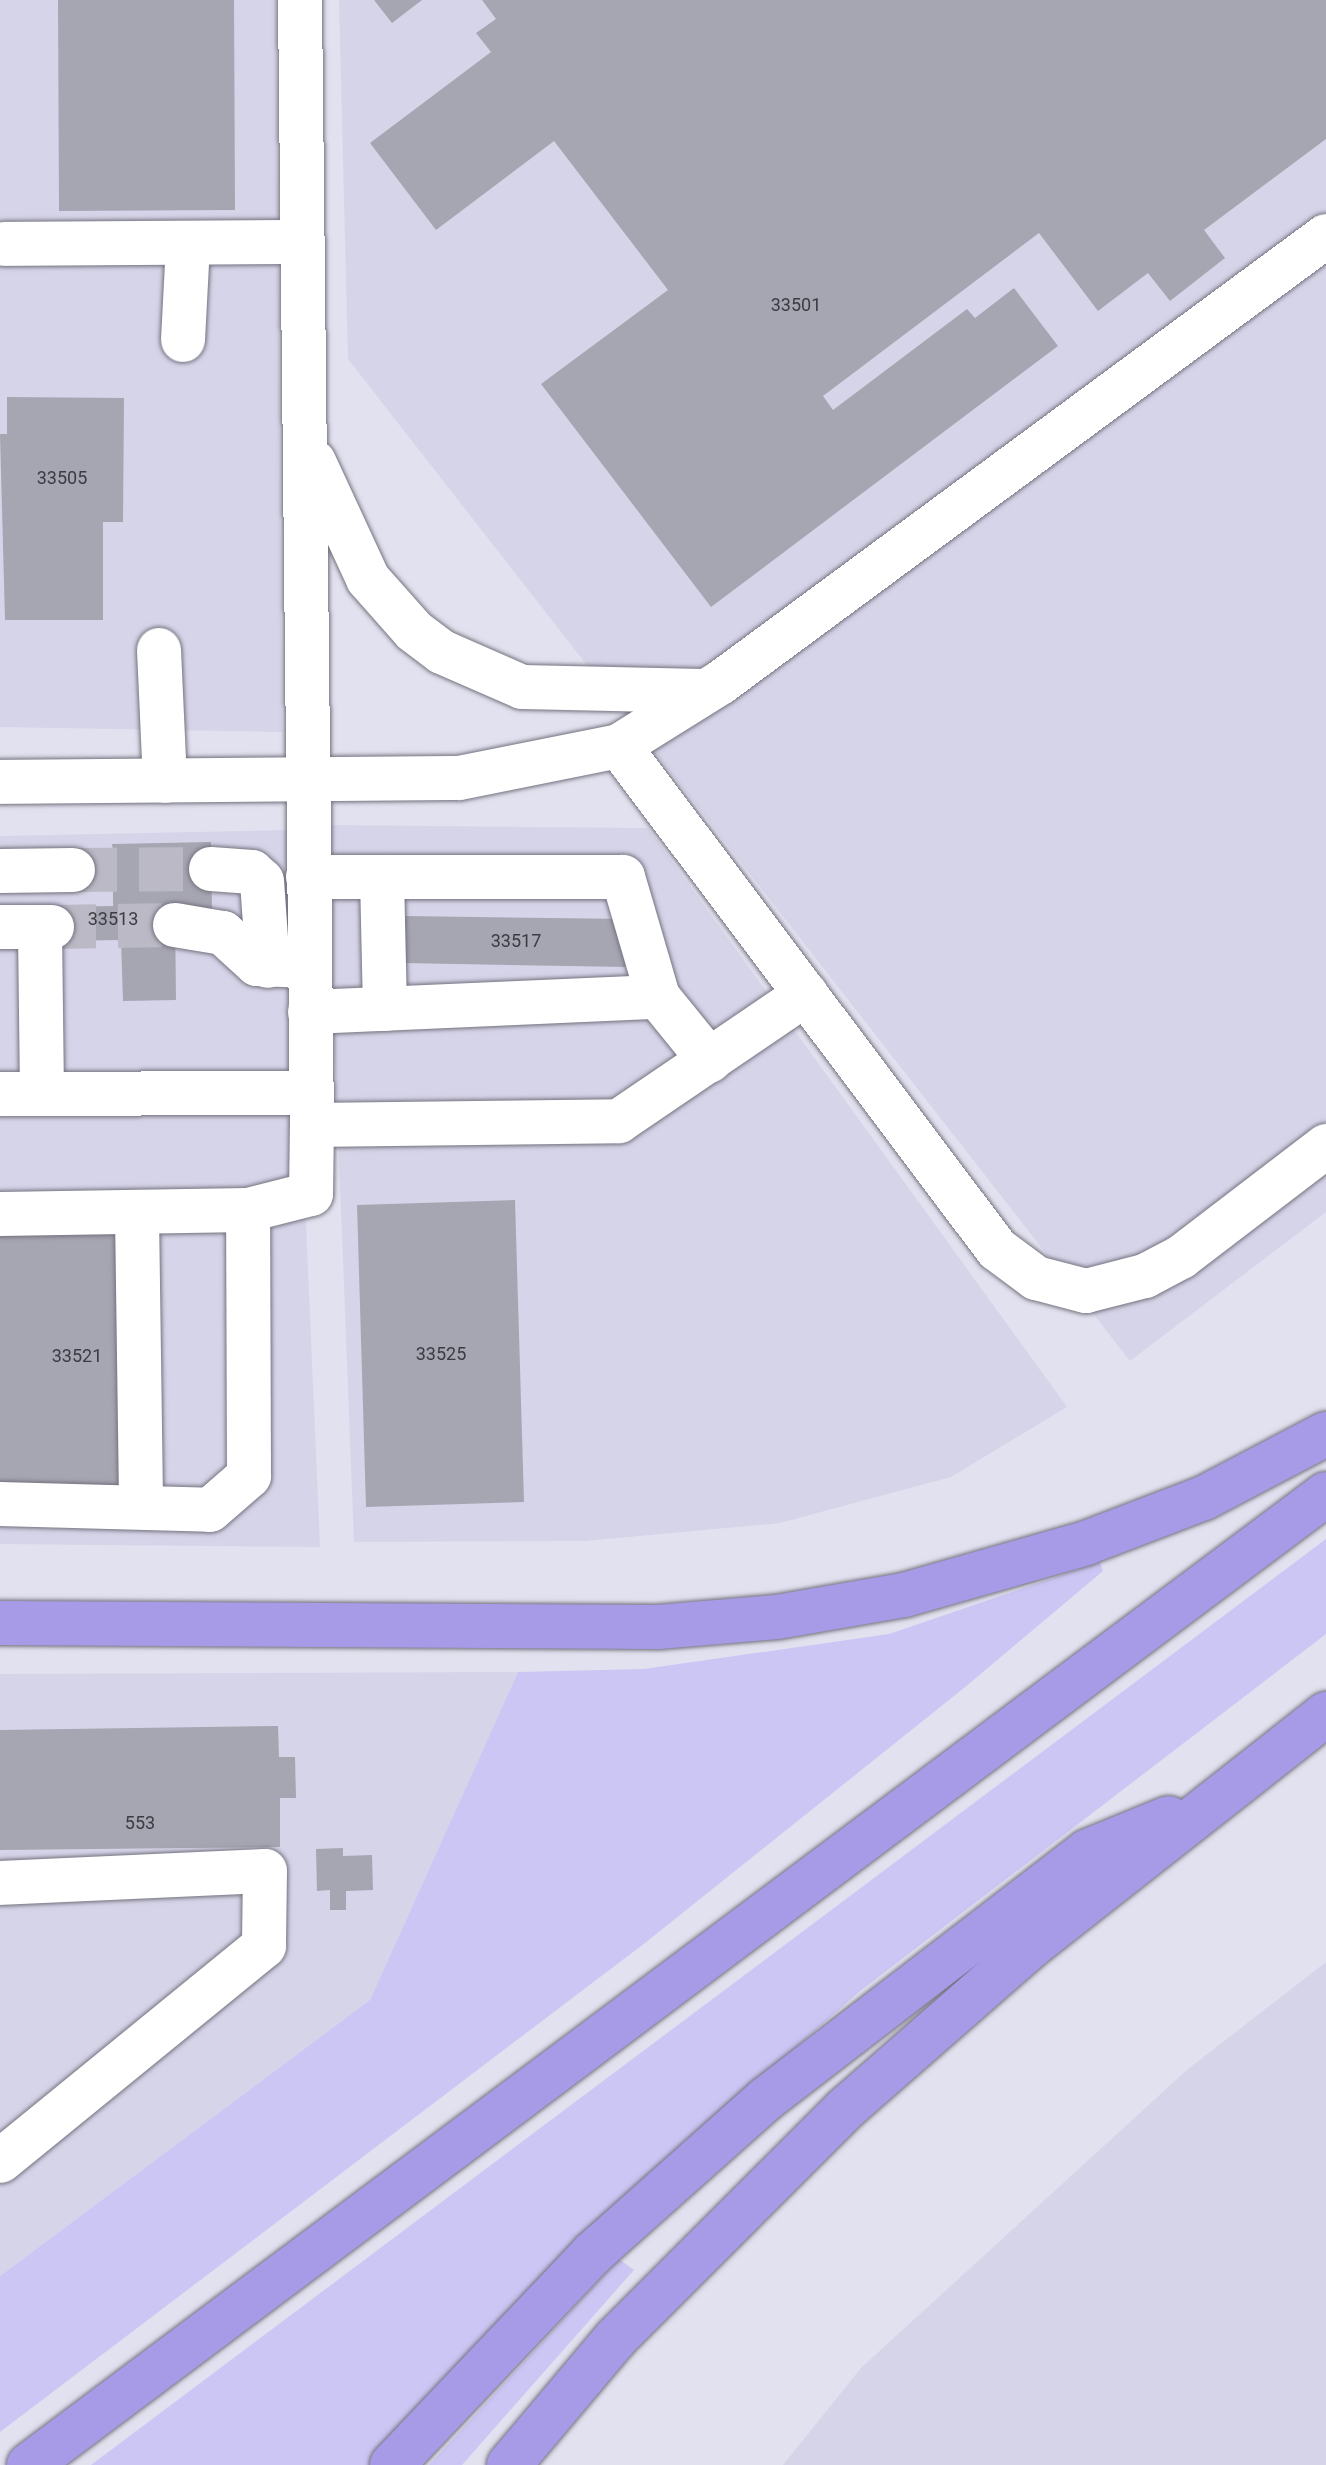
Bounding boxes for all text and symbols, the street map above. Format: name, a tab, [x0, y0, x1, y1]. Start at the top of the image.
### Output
house number: 33501	[771, 294, 821, 316]
house number: 33505	[37, 467, 87, 489]
house number: 33513	[88, 908, 138, 930]
house number: 33517	[491, 930, 541, 952]
house number: 33525	[416, 1343, 466, 1365]
house number: 33521	[52, 1345, 102, 1367]
house number: 553	[125, 1812, 155, 1834]

